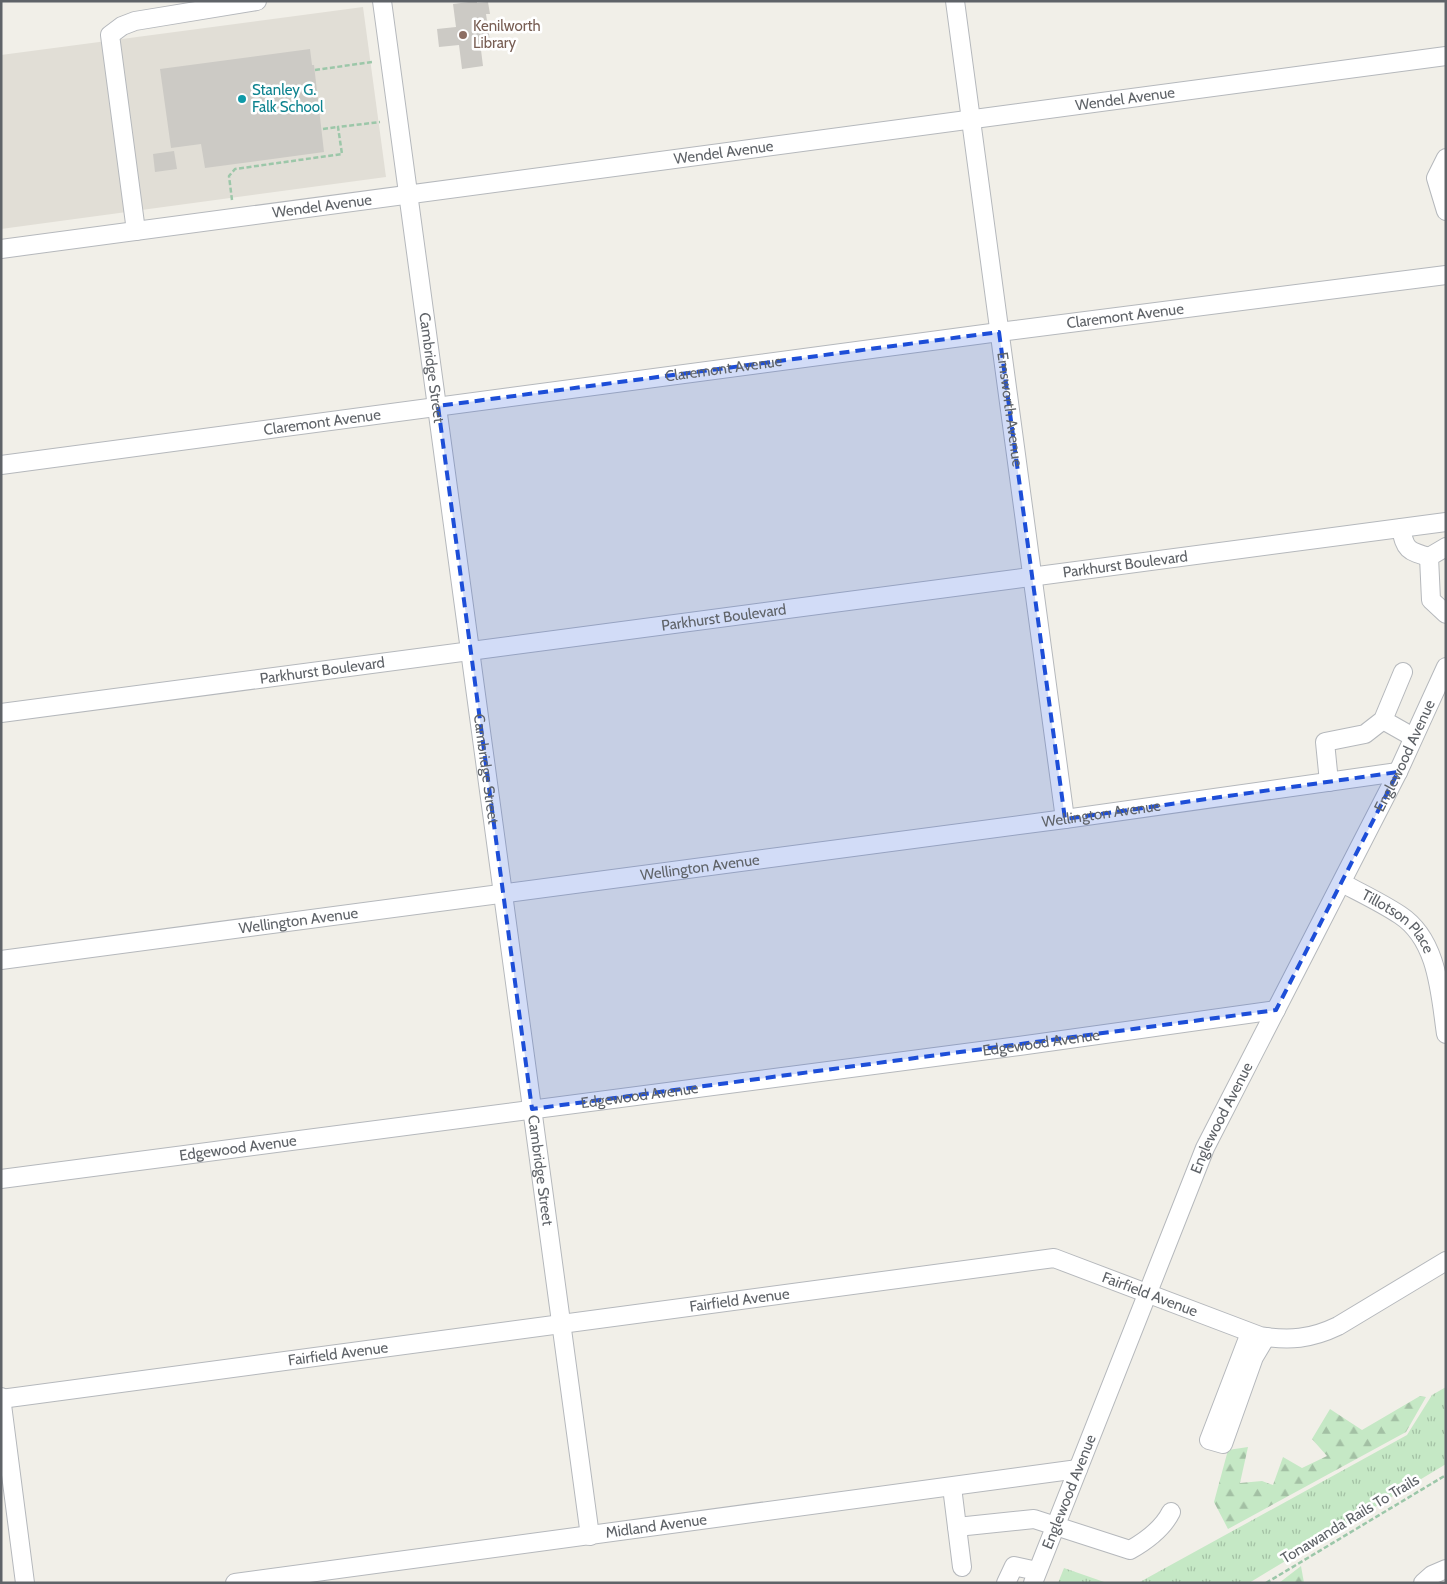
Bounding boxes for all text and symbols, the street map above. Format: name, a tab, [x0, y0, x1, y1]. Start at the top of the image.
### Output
place label: Kenilworth Library	[473, 17, 541, 52]
marker: Kenilworth Library	[457, 29, 469, 41]
place label: Stanley G. Falk School	[252, 81, 324, 116]
street label: Wendel Avenue	[1074, 83, 1176, 114]
marker: Stanley G. Falk School	[236, 93, 248, 105]
street label: Wendel Avenue	[673, 137, 775, 168]
street label: Wendel Avenue	[271, 191, 373, 222]
street label: Claremont Avenue	[1066, 299, 1185, 332]
street label: Cambridge Street	[415, 311, 448, 424]
street label: Emsworth Avenue	[993, 351, 1027, 468]
street label: Claremont Avenue	[664, 352, 784, 385]
street label: Claremont Avenue	[263, 405, 382, 439]
street label: Parkhurst Boulevard	[1062, 547, 1189, 582]
street label: Parkhurst Boulevard	[660, 600, 787, 635]
street label: Parkhurst Boulevard	[259, 653, 386, 688]
street label: Englewood Avenue	[1370, 697, 1439, 815]
street label: Cambridge Street	[470, 713, 502, 825]
street label: Wellington Avenue	[1041, 797, 1162, 831]
street label: Wellington Avenue	[639, 851, 761, 884]
street label: Tillotson Place	[1359, 886, 1438, 956]
street label: Wellington Avenue	[238, 904, 359, 937]
street label: Edgewood Avenue	[981, 1026, 1101, 1060]
street label: Englewood Avenue	[1187, 1059, 1257, 1176]
street label: Edgewood Avenue	[580, 1079, 700, 1112]
street label: Cambridge Street	[524, 1114, 557, 1227]
street label: Edgewood Avenue	[178, 1131, 298, 1165]
street label: Fairfield Avenue	[1100, 1268, 1201, 1321]
street label: Fairfield Avenue	[688, 1284, 791, 1316]
street label: Fairfield Avenue	[287, 1338, 389, 1369]
street label: Englewood Avenue	[1038, 1432, 1100, 1552]
street label: Tonawanda Rails To Trails	[1278, 1471, 1422, 1567]
street label: Midland Avenue	[604, 1510, 708, 1542]

